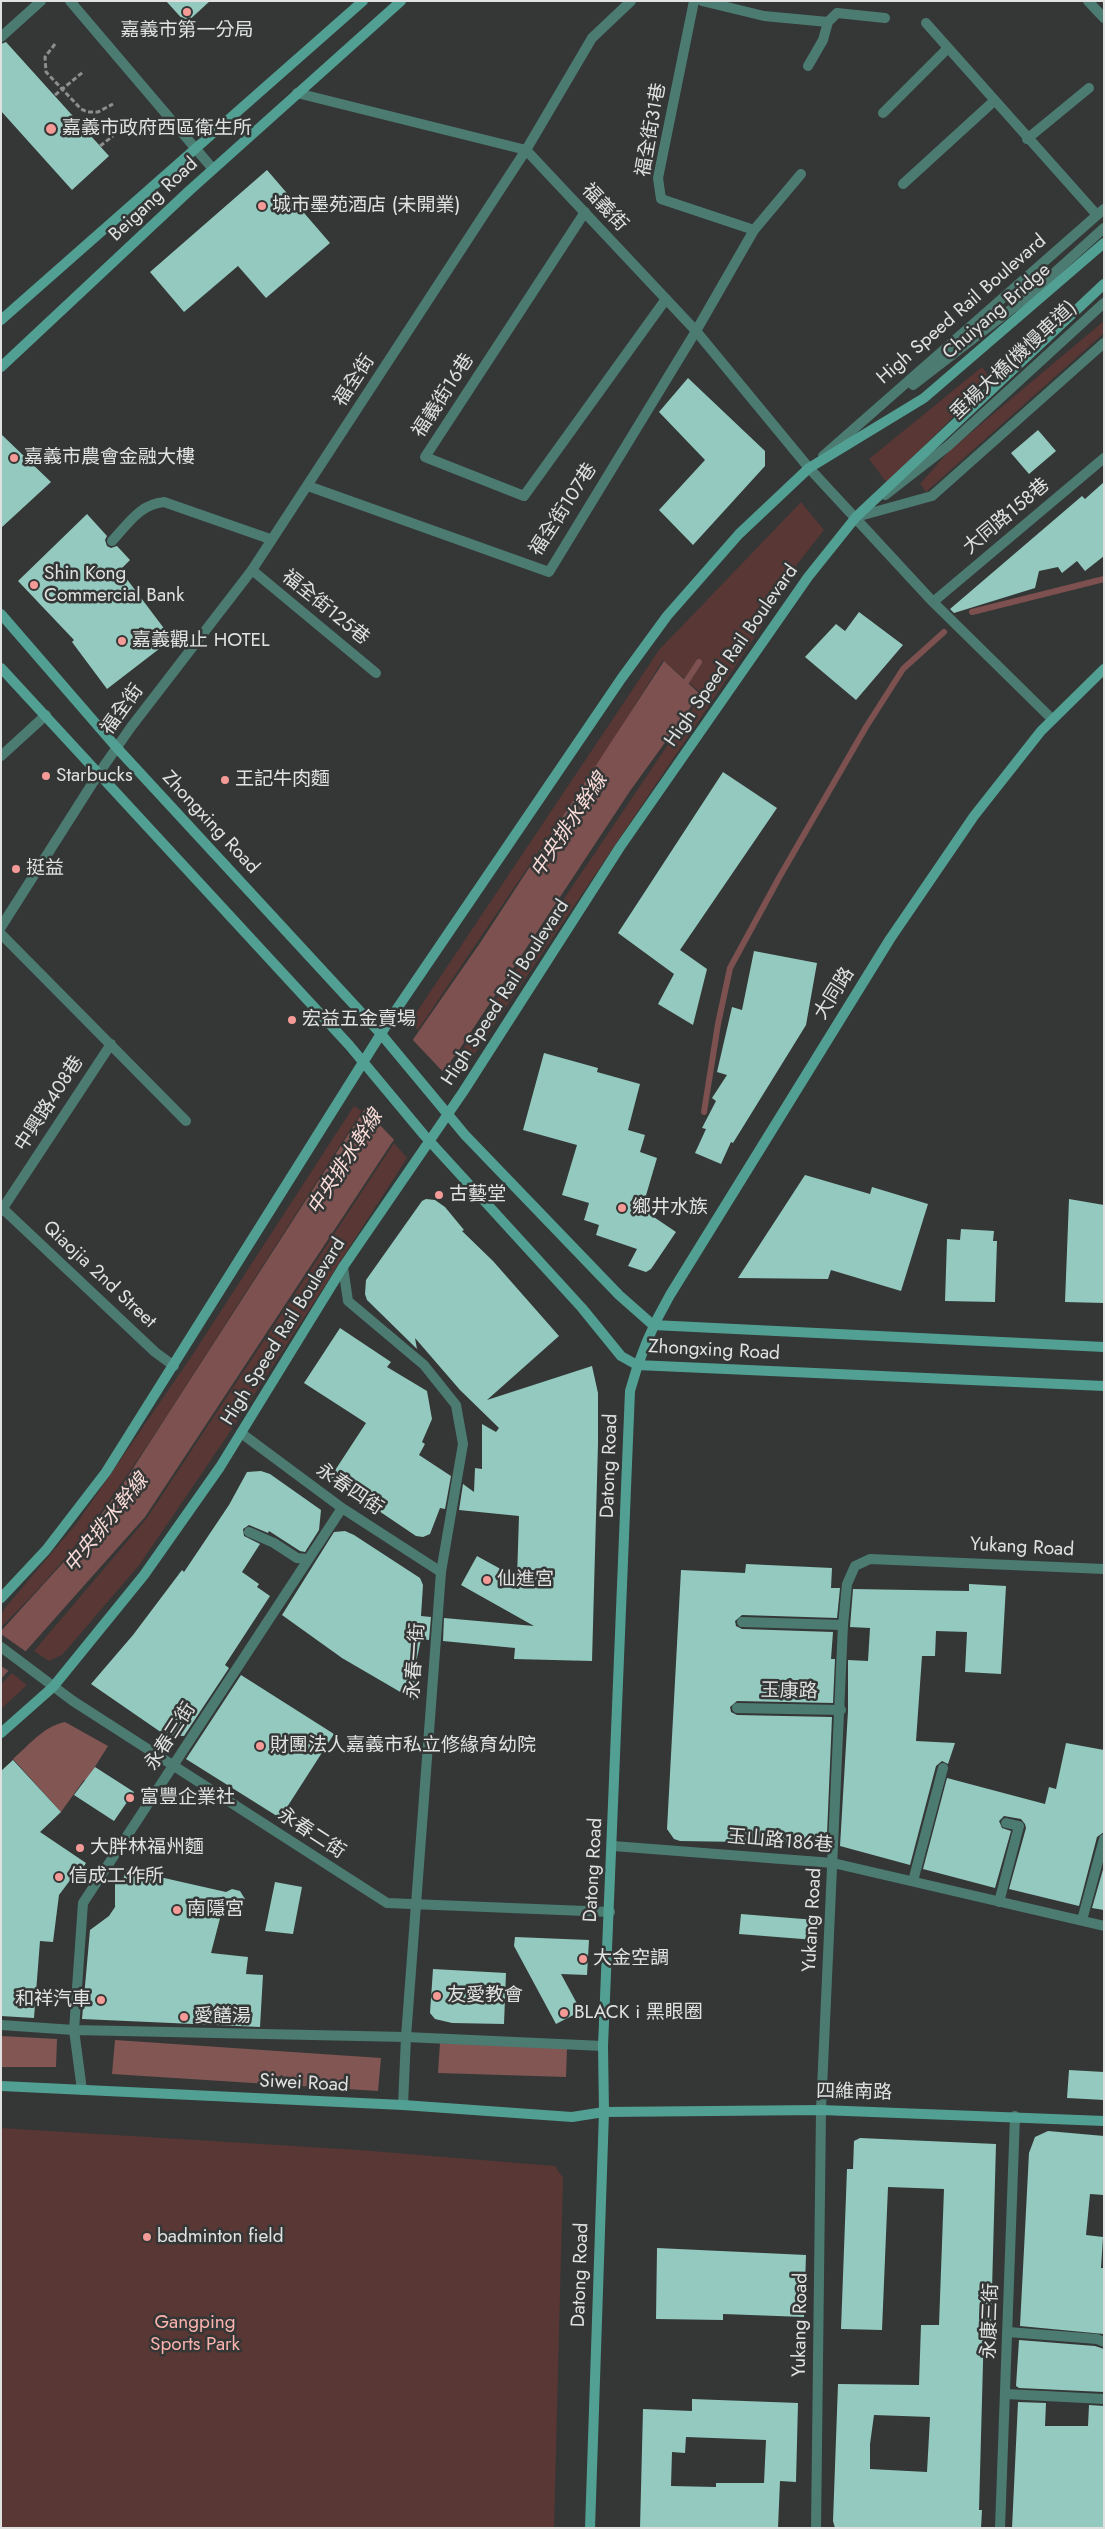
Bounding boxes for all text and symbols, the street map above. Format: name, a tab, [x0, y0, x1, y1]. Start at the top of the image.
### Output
marker: 嘉義市第一分局	[181, 6, 193, 18]
place label: 嘉義市第一分局	[121, 20, 253, 42]
street label: 福全街31巷	[633, 81, 671, 179]
place label: 嘉義市政府西區衛生所	[62, 118, 252, 140]
marker: 嘉義市政府西區衛生所	[44, 122, 58, 136]
street label: Beigang Road	[105, 153, 203, 247]
street label: 福義街	[576, 179, 632, 237]
place label: 城市墨苑酒店 (未開業)	[272, 195, 460, 217]
marker: 城市墨苑酒店 (未開業)	[256, 200, 268, 212]
street label: High Speed Rail Boulevard	[873, 230, 1051, 390]
street label: Chuiyang Bridge	[938, 259, 1056, 365]
street label: 垂楊大橋(機慢車道)	[946, 297, 1082, 425]
street label: 福義街16巷	[408, 350, 480, 442]
street label: 福全街	[330, 351, 380, 411]
place label: 嘉義市農會金融大樓	[24, 447, 195, 469]
marker: 嘉義市農會金融大樓	[8, 452, 20, 464]
street label: 福全街107巷	[526, 459, 602, 561]
street label: 大同路158巷	[959, 474, 1055, 560]
street label: High Speed Rail Boulevard	[660, 561, 804, 751]
place label: Shin Kong Commercial Bank	[44, 563, 184, 607]
street label: 福全街125巷	[277, 566, 373, 650]
marker: Shin Kong Commercial Bank	[28, 579, 40, 591]
place label: 嘉義觀止 HOTEL	[132, 630, 270, 652]
marker: 嘉義觀止 HOTEL	[116, 635, 128, 647]
street label: 福全街	[97, 680, 149, 740]
place label: Starbucks	[56, 765, 133, 787]
street label: Zhongxing Road	[157, 767, 263, 879]
place label: 王記牛肉麵	[235, 769, 330, 791]
marker: Starbucks	[40, 770, 52, 782]
water label: 中央排水幹線	[527, 770, 613, 882]
marker: 王記牛肉麵	[219, 774, 231, 786]
place label: 挺益	[26, 858, 64, 880]
marker: 挺益	[10, 863, 22, 875]
street label: High Speed Rail Boulevard	[437, 896, 575, 1090]
street label: 大同路	[810, 964, 860, 1024]
place label: 宏益五金賣場	[302, 1009, 416, 1031]
marker: 宏益五金賣場	[286, 1014, 298, 1026]
street label: 中興路408巷	[11, 1052, 89, 1156]
water label: 中央排水幹線	[303, 1106, 389, 1220]
place label: 古藝堂	[449, 1184, 506, 1206]
marker: 古藝堂	[433, 1189, 445, 1201]
place label: 鄉井水族	[632, 1197, 708, 1219]
marker: 鄉井水族	[616, 1202, 628, 1214]
street label: Qiaojia 2nd Street	[38, 1217, 160, 1333]
street label: High Speed Rail Boulevard	[217, 1234, 351, 1430]
street label: Zhongxing Road	[648, 1336, 780, 1366]
street label: Datong Road	[597, 1413, 623, 1519]
street label: 永春四街	[311, 1459, 387, 1521]
water label: 中央排水幹線	[60, 1470, 154, 1578]
street label: Yukang Road	[969, 1534, 1075, 1562]
place label: 仙進宮	[497, 1569, 554, 1591]
marker: 仙進宮	[481, 1574, 493, 1586]
street label: 永春一街	[402, 1622, 430, 1700]
street label: 玉康路	[760, 1680, 818, 1704]
street label: 永春三街	[141, 1699, 201, 1775]
place label: 財團法人嘉義市私立修緣育幼院	[270, 1735, 536, 1757]
marker: 財團法人嘉義市私立修緣育幼院	[254, 1740, 266, 1752]
place label: 富豐企業社	[140, 1787, 235, 1809]
marker: 富豐企業社	[124, 1792, 136, 1804]
street label: 永春二街	[273, 1804, 349, 1864]
street label: Datong Road	[580, 1817, 608, 1923]
street label: 玉山路186巷	[726, 1826, 834, 1858]
place label: 大胖林福州麵	[90, 1837, 204, 1859]
marker: 大胖林福州麵	[74, 1842, 86, 1854]
place label: 信成工作所	[69, 1866, 164, 1888]
street label: Yukang Road	[799, 1867, 827, 1973]
marker: 信成工作所	[53, 1871, 65, 1883]
place label: 南隱宮	[187, 1899, 244, 1921]
marker: 南隱宮	[171, 1904, 183, 1916]
place label: 大金空調	[593, 1948, 669, 1970]
marker: 大金空調	[577, 1953, 589, 1965]
place label: 友愛教會	[447, 1985, 523, 2007]
place label: 和祥汽車	[15, 1989, 91, 2011]
marker: 友愛教會	[431, 1990, 443, 2002]
marker: 和祥汽車	[95, 1994, 107, 2006]
place label: BLACK i 黑眼圈	[574, 2002, 703, 2024]
place label: 愛饍湯	[194, 2006, 251, 2028]
marker: BLACK i 黑眼圈	[558, 2007, 570, 2019]
marker: 愛饍湯	[178, 2011, 190, 2023]
street label: Siwei Road	[259, 2070, 349, 2098]
street label: 四維南路	[816, 2081, 892, 2105]
street label: Datong Road	[568, 2222, 594, 2328]
place label: badminton field	[157, 2226, 284, 2248]
marker: badminton field	[141, 2231, 153, 2243]
street label: Yukang Road	[789, 2273, 813, 2377]
street label: 永康三街	[978, 2283, 1004, 2359]
park label: Gangping Sports Park	[150, 2312, 240, 2356]

